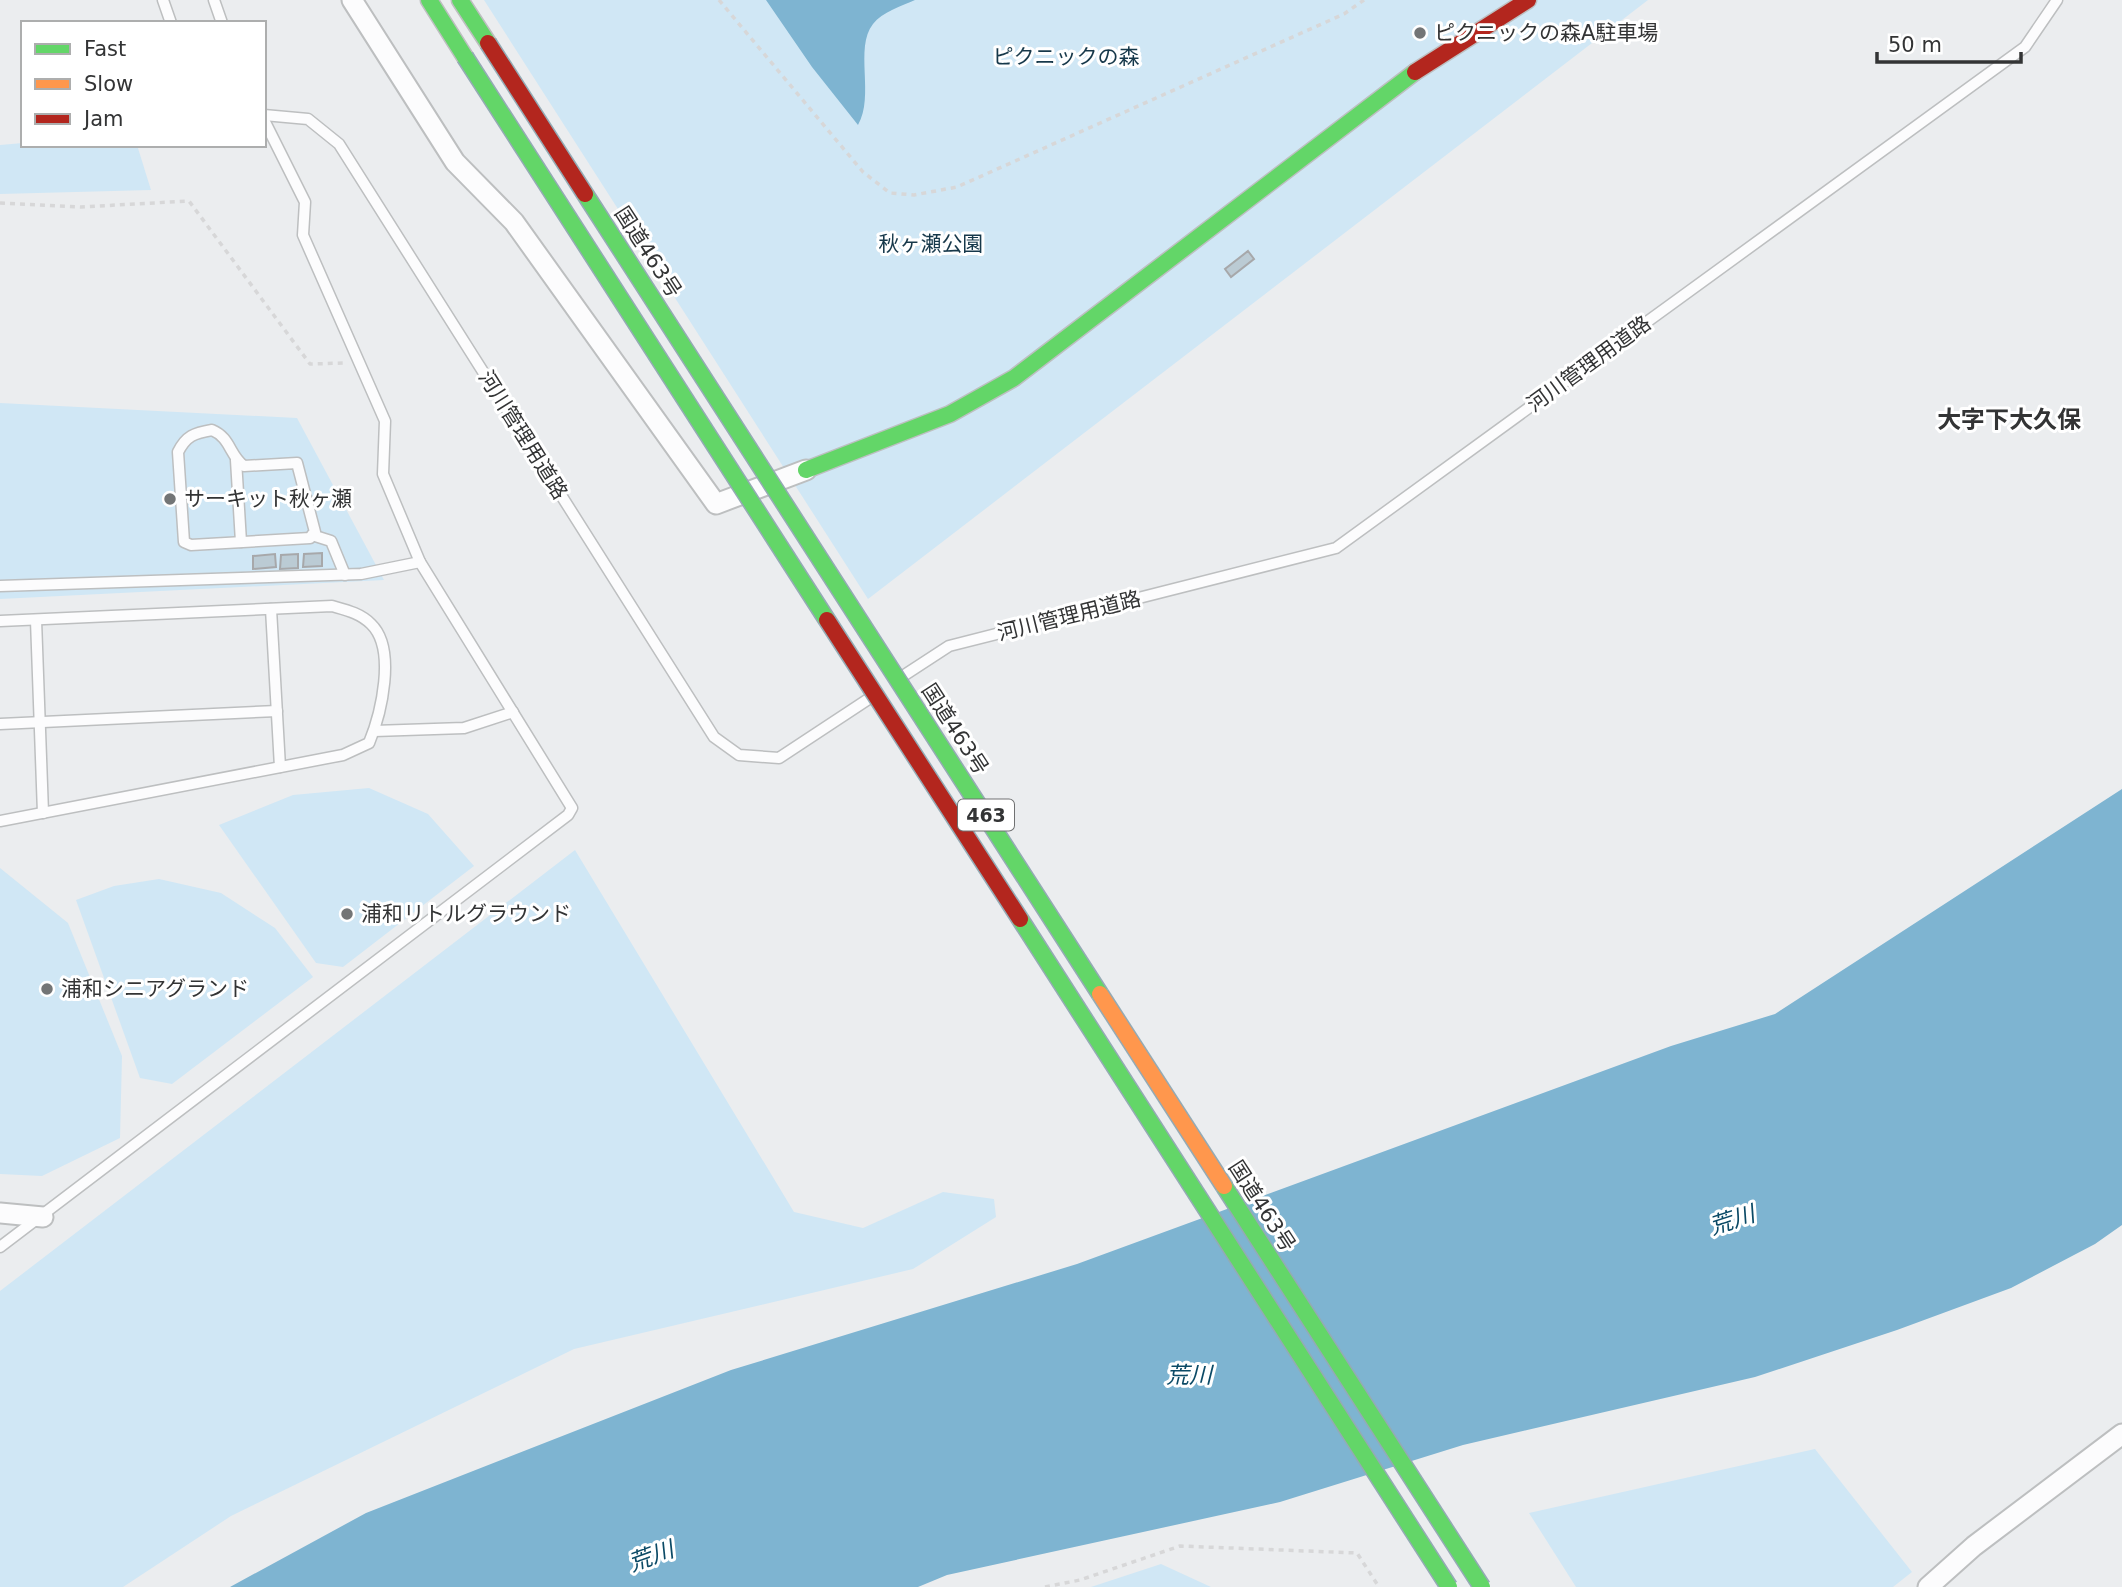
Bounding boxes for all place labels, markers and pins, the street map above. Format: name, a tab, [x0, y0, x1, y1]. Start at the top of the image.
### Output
place label: ピクニックの森A駐車場	[1434, 21, 1658, 45]
marker: ピクニックの森A駐車場	[1412, 25, 1428, 41]
place label: サーキット秋ヶ瀬	[184, 487, 352, 511]
marker: サーキット秋ヶ瀬	[162, 491, 178, 507]
place label: 浦和リトルグラウンド	[361, 902, 571, 926]
marker: 浦和リトルグラウンド	[339, 906, 355, 922]
place label: 浦和シニアグランド	[61, 977, 249, 1001]
marker: 浦和シニアグランド	[39, 981, 55, 997]

